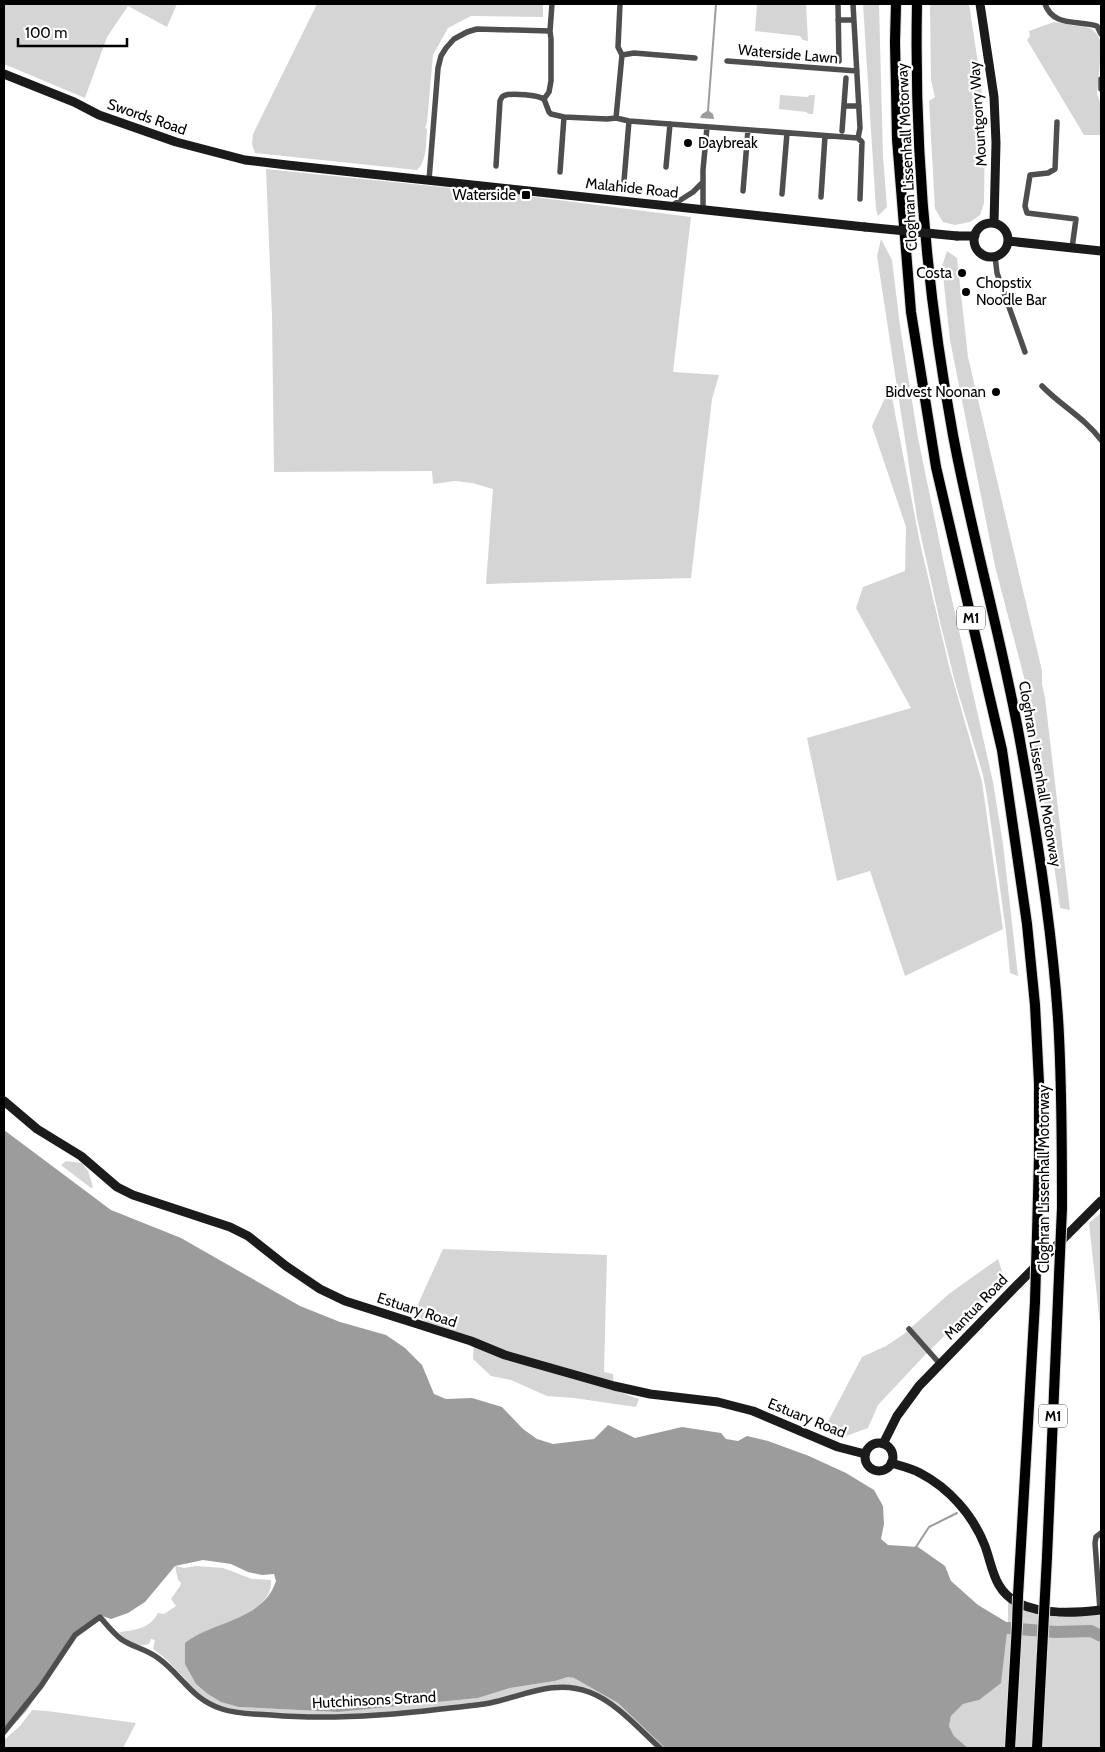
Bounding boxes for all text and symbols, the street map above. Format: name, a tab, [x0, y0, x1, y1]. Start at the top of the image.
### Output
scale bar	[18, 15, 126, 47]
text: 100 m	[25, 24, 67, 42]
street label: Waterside Lawn	[737, 41, 839, 67]
street label: Mountgorry Way	[965, 60, 991, 167]
street label: Cloghran Lissenhall Motorway	[893, 62, 921, 252]
street label: Swords Road	[105, 95, 189, 139]
place label: Daybreak	[698, 134, 758, 152]
marker: Daybreak	[682, 137, 694, 149]
street label: Malahide Road	[585, 174, 679, 202]
place label: Waterside	[453, 186, 516, 204]
marker: Waterside	[520, 189, 532, 201]
place label: Costa	[916, 264, 953, 282]
marker: Costa	[956, 267, 968, 279]
place label: Chopstix Noodle Bar	[976, 274, 1047, 309]
marker: Chopstix Noodle Bar	[960, 286, 972, 298]
place label: Bidvest Noonan	[885, 383, 986, 401]
marker: Bidvest Noonan	[990, 386, 1002, 398]
road number: M1	[957, 606, 985, 630]
street label: Cloghran Lissenhall Motorway	[1015, 680, 1065, 869]
street label: Cloghran Lissenhall Motorway	[1035, 1084, 1053, 1273]
street label: Mantua Road	[940, 1271, 1012, 1343]
street label: Estuary Road	[375, 1289, 459, 1331]
street label: Estuary Road	[765, 1394, 849, 1442]
road number: M1	[1039, 1404, 1067, 1428]
street label: Hutchinsons Strand	[311, 1688, 437, 1712]

